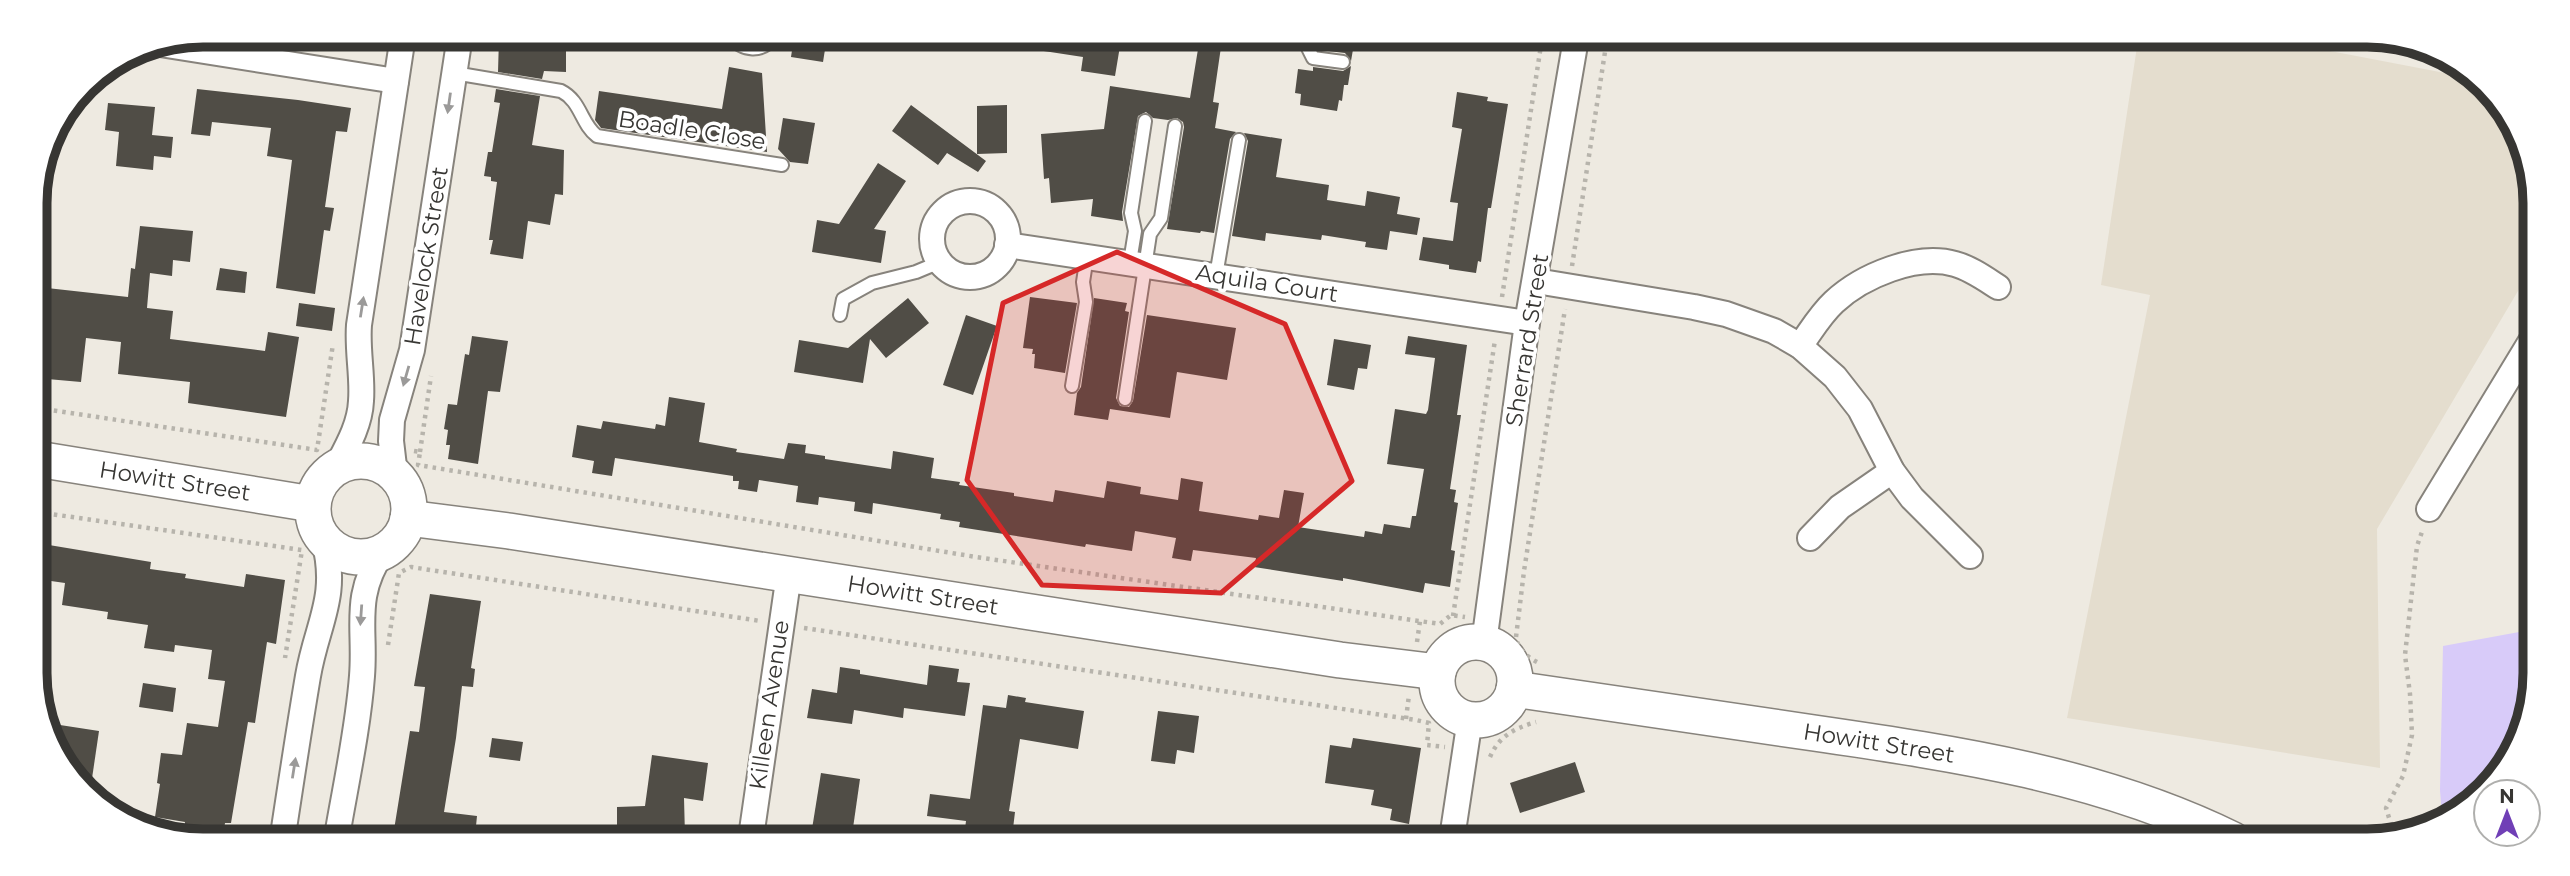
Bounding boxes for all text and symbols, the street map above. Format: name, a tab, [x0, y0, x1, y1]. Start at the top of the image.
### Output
one-way arrow	[443, 92, 454, 114]
street label: Boadle Close	[616, 105, 768, 155]
street label: Havelock Street	[398, 165, 454, 347]
street label: Sherrard Street	[1500, 252, 1554, 428]
street label: Aquila Court	[1194, 258, 1340, 308]
one-way arrow	[356, 296, 367, 318]
one-way arrow	[400, 365, 411, 387]
street label: Howitt Street	[97, 455, 253, 507]
street label: Howitt Street	[845, 569, 1001, 621]
one-way arrow	[355, 604, 366, 626]
street label: Killeen Avenue	[743, 618, 795, 792]
street label: Howitt Street	[1801, 717, 1957, 769]
one-way arrow	[289, 757, 300, 779]
north arrow	[2472, 778, 2542, 848]
text: N	[2499, 785, 2515, 808]

